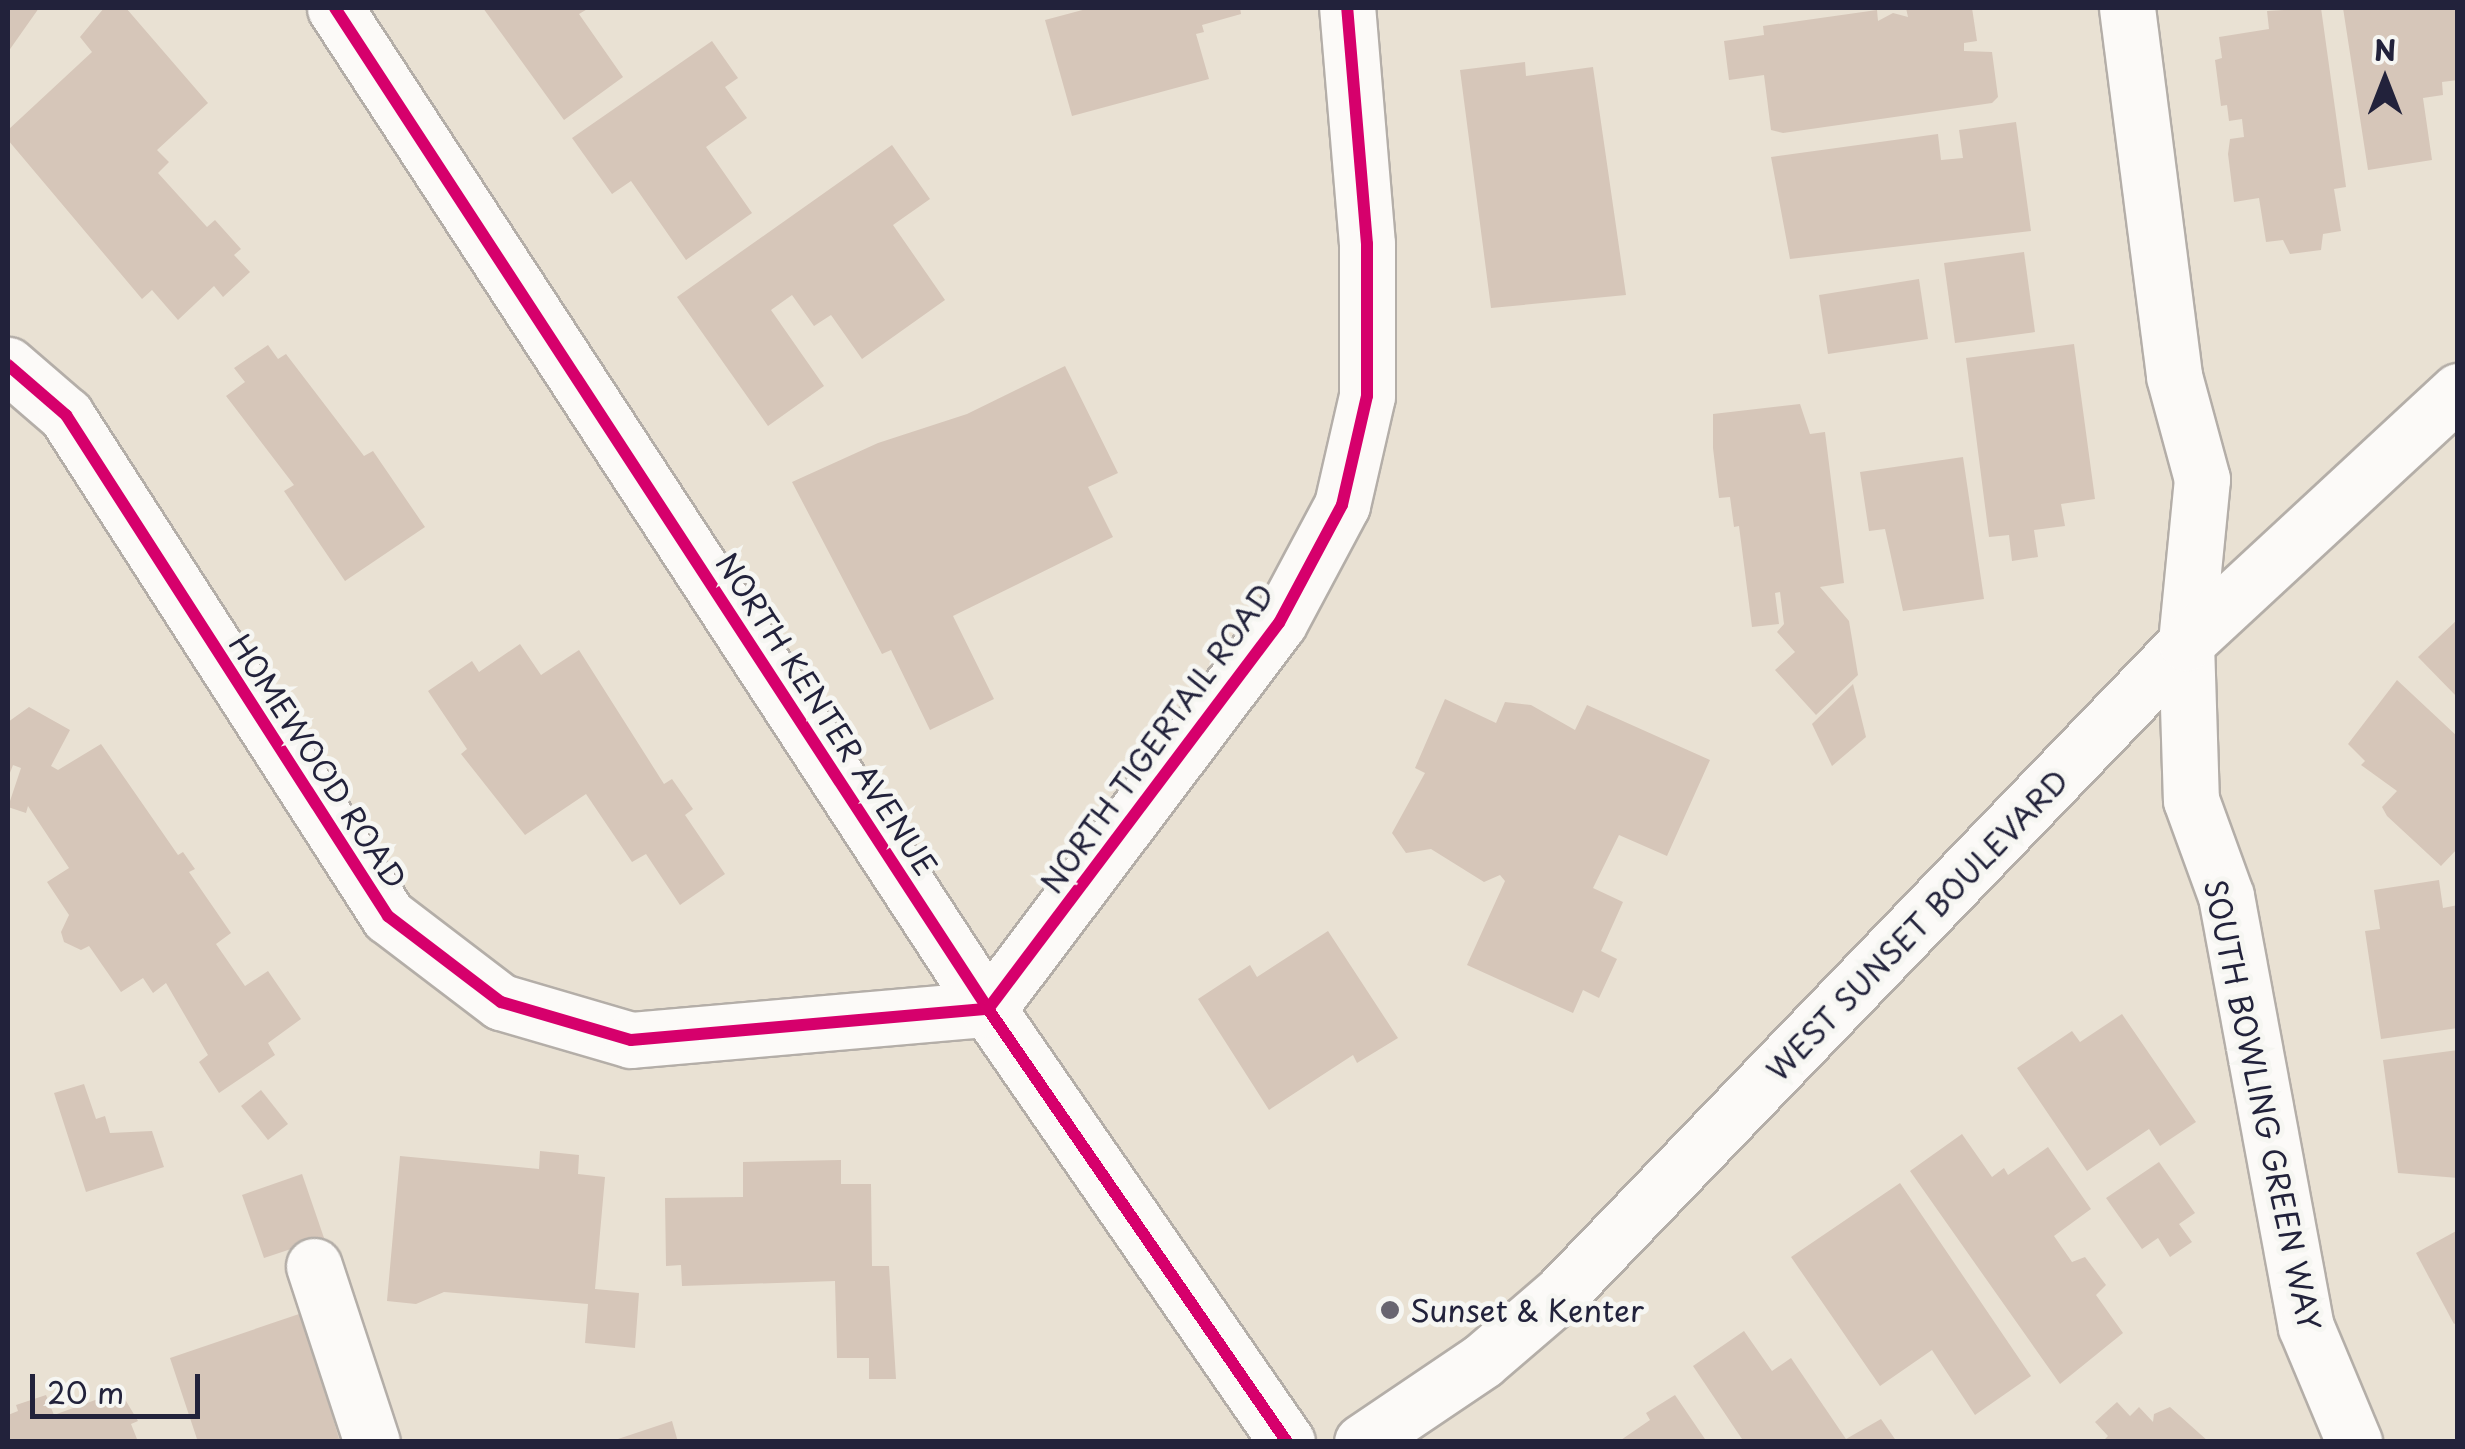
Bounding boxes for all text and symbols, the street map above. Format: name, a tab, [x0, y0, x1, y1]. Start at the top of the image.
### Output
text: N	[2374, 28, 2396, 71]
north arrow	[2335, 30, 2435, 130]
street label: NORTH KENTER AVENUE	[708, 544, 946, 884]
street label: NORTH TIGERTAIL ROAD	[1031, 573, 1283, 903]
street label: HOMEWOOD ROAD	[222, 626, 414, 896]
street label: WEST SUNSET BOULEVARD	[1758, 761, 2076, 1089]
street label: SOUTH BOWLING GREEN WAY	[2197, 875, 2329, 1335]
place label: Sunset & Kenter	[1410, 1292, 1647, 1328]
marker: Sunset & Kenter	[1379, 1299, 1401, 1321]
scale bar	[35, 1354, 205, 1416]
text: 20 m	[47, 1369, 124, 1414]

